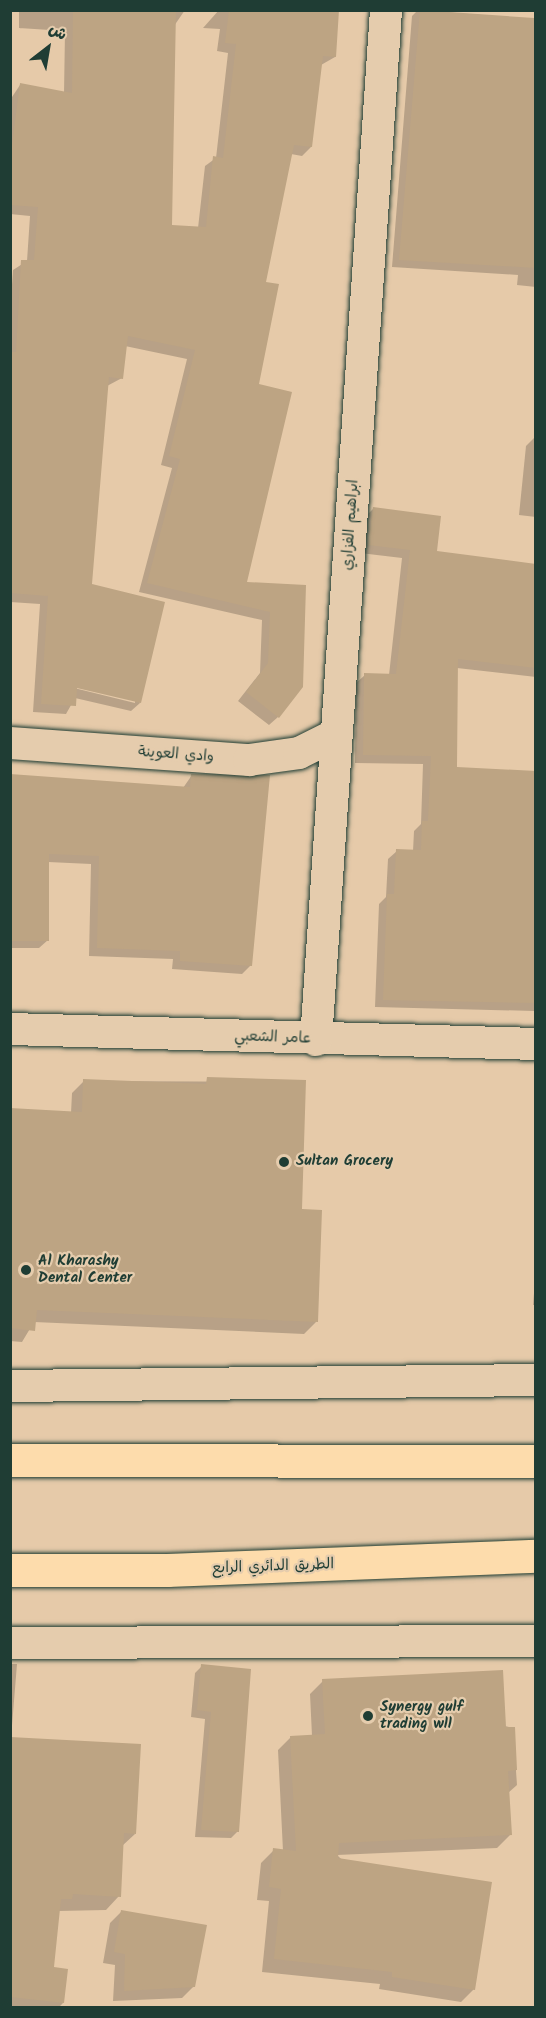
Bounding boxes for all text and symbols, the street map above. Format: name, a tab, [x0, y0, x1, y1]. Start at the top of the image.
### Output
text: ش	[44, 17, 72, 47]
north arrow	[18, 18, 78, 78]
street label: ابراهيم الفزاري	[339, 479, 363, 571]
street label: وادي العوينة	[137, 743, 215, 767]
street label: عامر الشعبي	[234, 1028, 312, 1048]
place label: Sultan Grocery	[296, 1153, 393, 1171]
marker: Sultan Grocery	[277, 1155, 291, 1169]
place label: Al Kharashy Dental Center	[38, 1252, 132, 1287]
marker: Al Kharashy Dental Center	[19, 1263, 33, 1277]
street label: الطريق الدائري الرابع	[212, 1556, 334, 1578]
place label: Synergy gulf trading wll	[380, 1698, 463, 1733]
marker: Synergy gulf trading wll	[361, 1709, 375, 1723]

